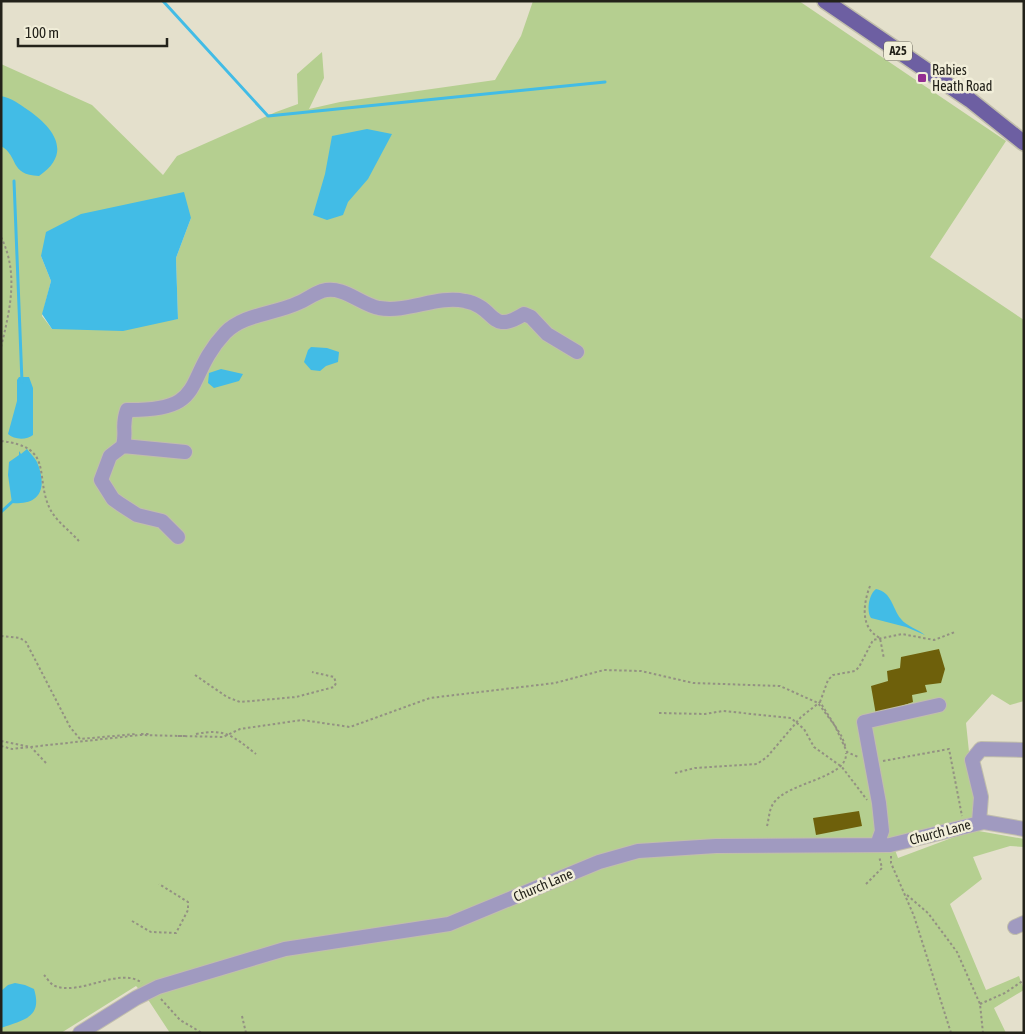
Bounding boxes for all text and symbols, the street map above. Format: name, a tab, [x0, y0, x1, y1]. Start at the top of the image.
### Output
scale bar	[18, 15, 166, 47]
text: 100 m	[25, 24, 59, 41]
road number: A25	[884, 41, 912, 60]
place label: Rabies Heath Road	[932, 62, 992, 94]
marker: Rabies Heath Road	[916, 72, 928, 84]
street label: Church Lane	[908, 816, 972, 848]
street label: Church Lane	[511, 865, 575, 905]

